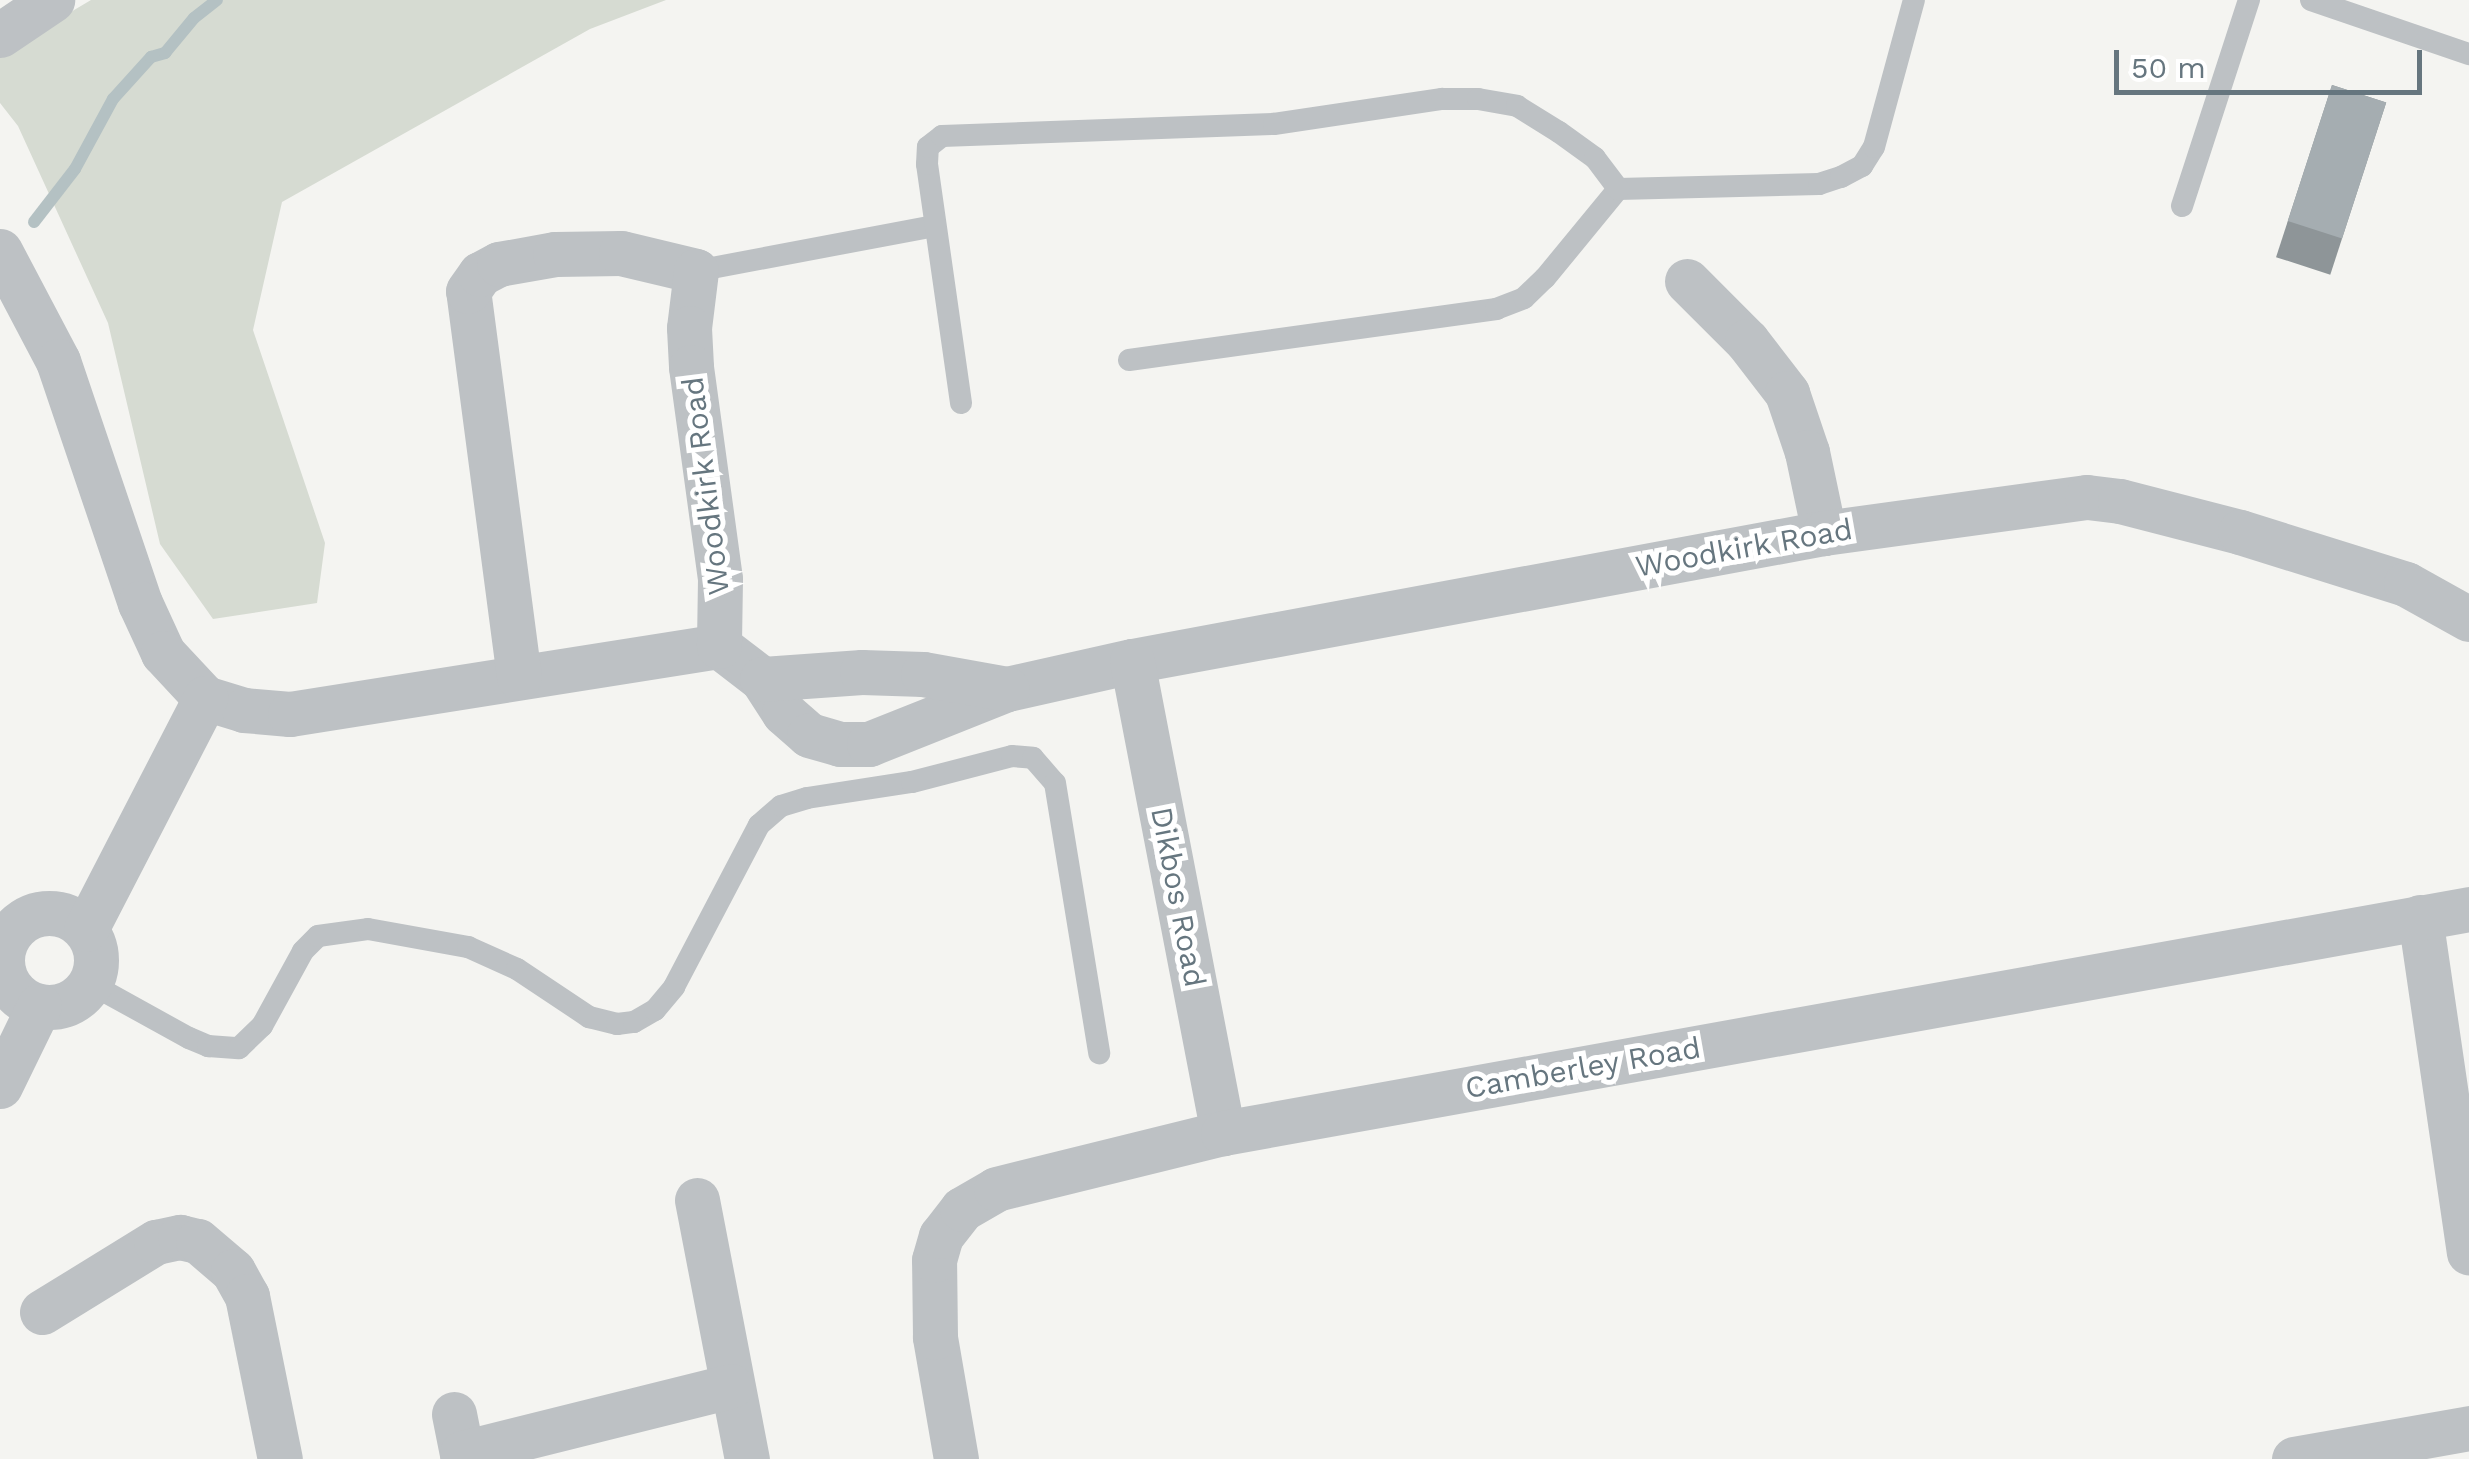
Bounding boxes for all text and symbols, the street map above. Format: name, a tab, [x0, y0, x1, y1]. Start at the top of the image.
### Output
scale bar	[2119, 30, 2426, 92]
text: 50 m	[2131, 50, 2206, 85]
street label: Woodkirk Road	[675, 374, 737, 598]
street label: Woodkirk Road	[1632, 511, 1856, 585]
street label: Dikbos Road	[1143, 804, 1213, 990]
street label: Camberley Road	[1462, 1030, 1704, 1106]

